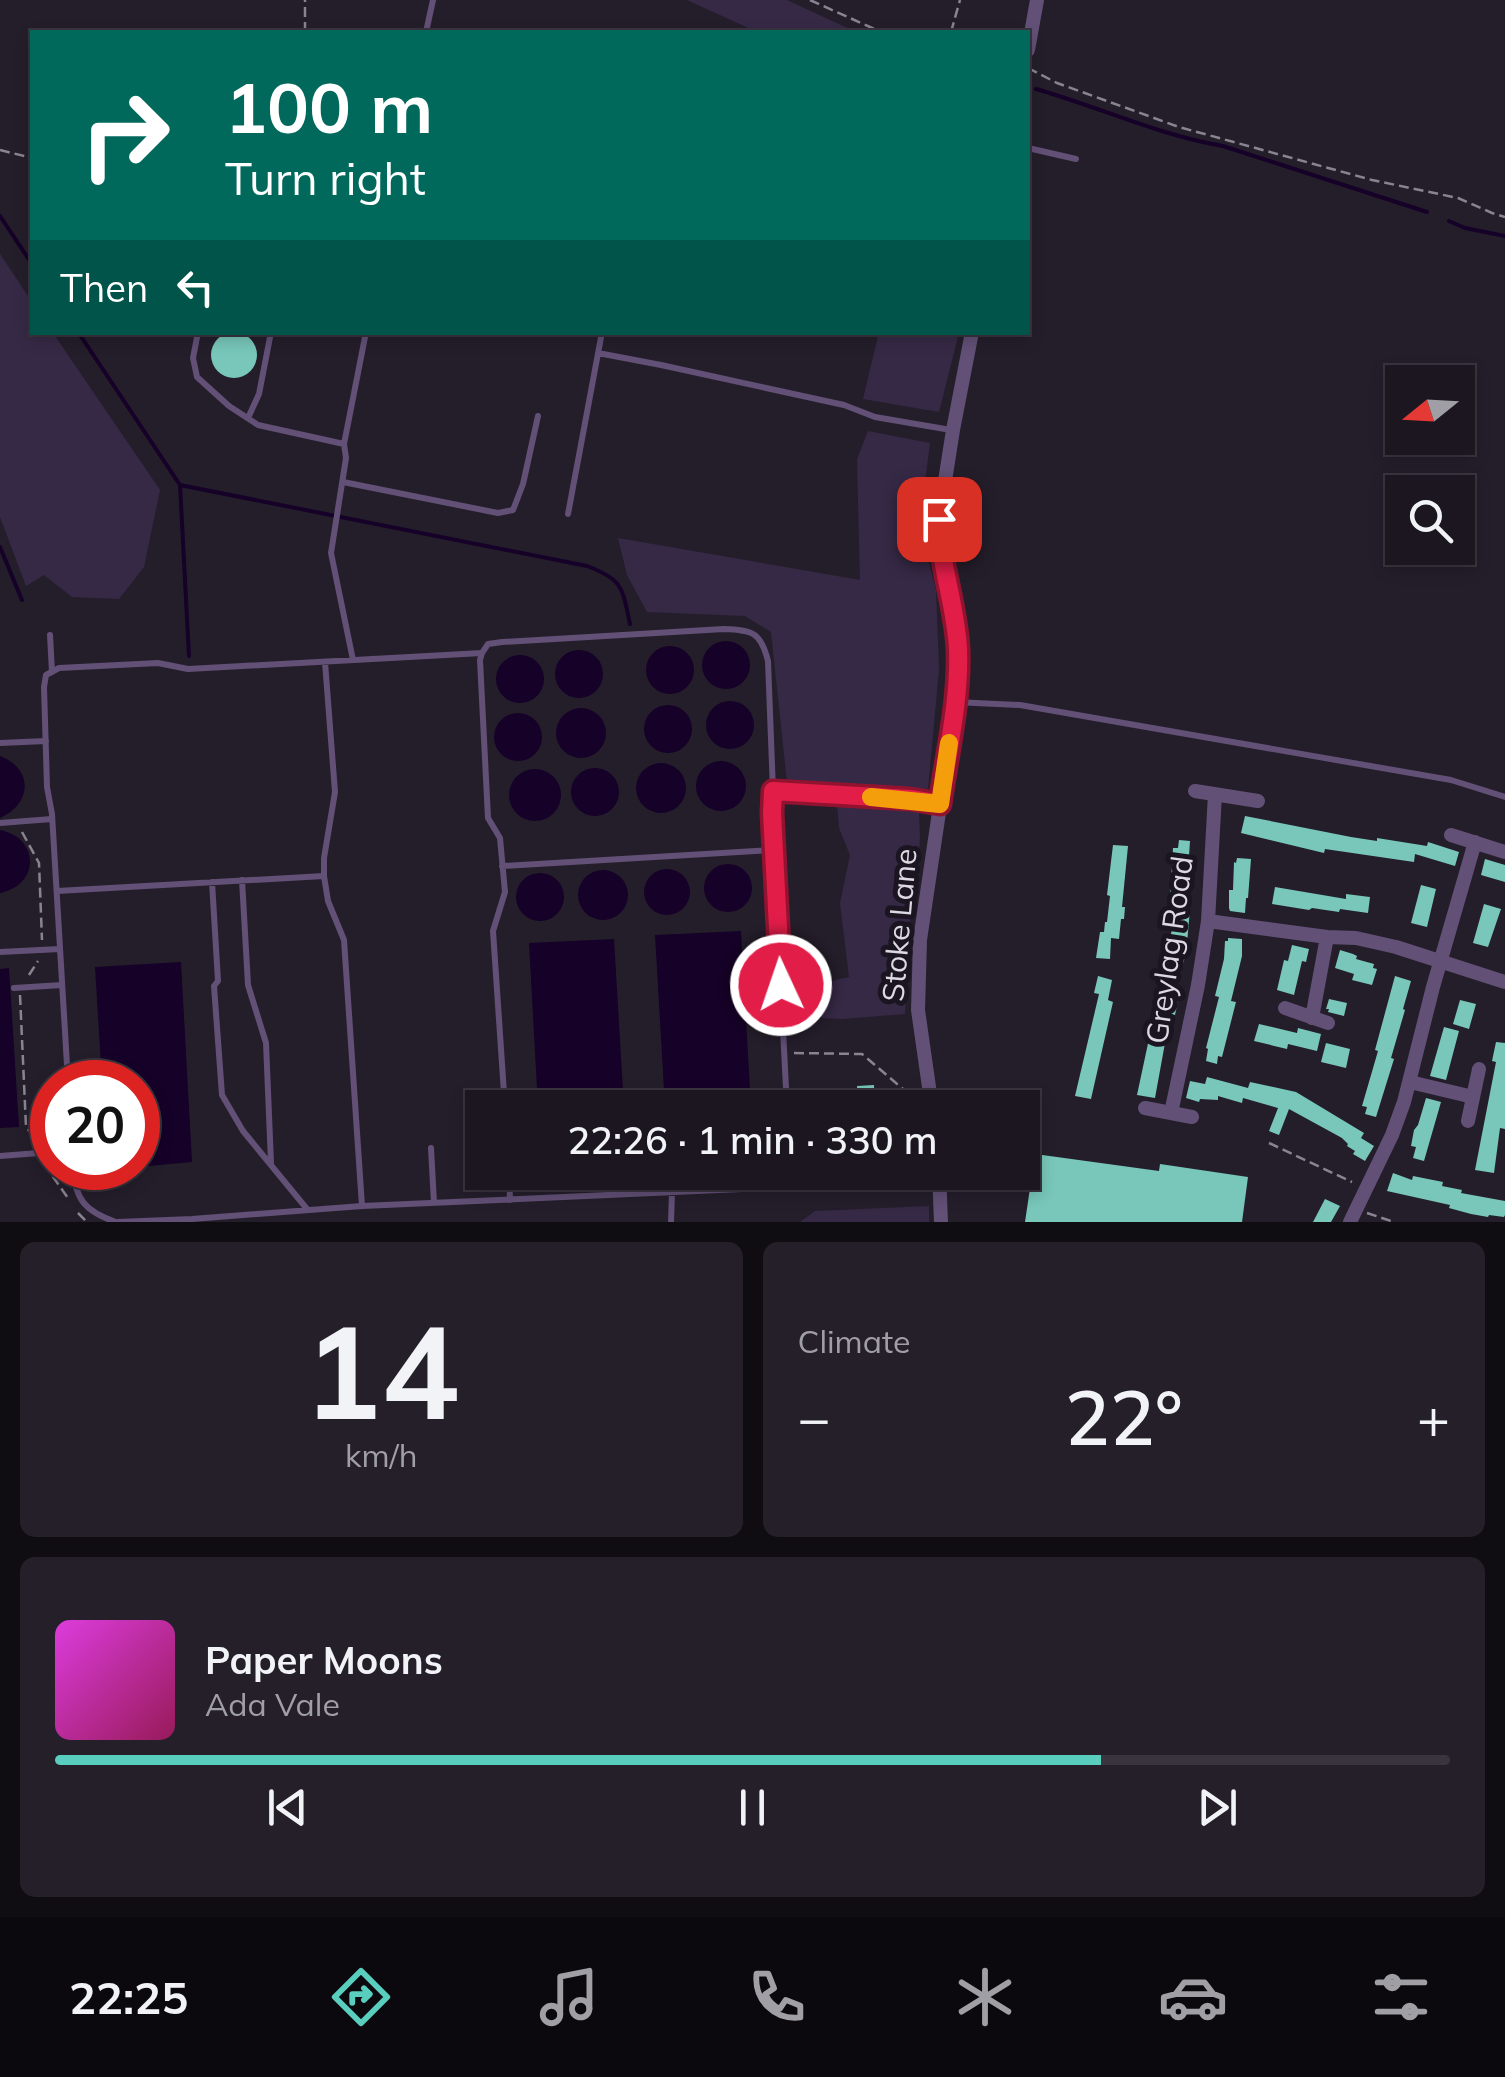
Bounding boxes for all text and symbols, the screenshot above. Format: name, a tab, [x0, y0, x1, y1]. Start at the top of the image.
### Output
text: 100 m	[225, 63, 433, 151]
icon: right	[60, 70, 190, 200]
text: Turn right	[225, 150, 426, 206]
icon: left	[168, 260, 223, 315]
text: Then	[60, 264, 148, 312]
north arrow	[1385, 365, 1475, 455]
map controls	[1385, 365, 1475, 565]
button: search	[1385, 475, 1475, 565]
pin	[897, 477, 982, 562]
icon: arrive	[912, 492, 967, 547]
street label: Stoke Lane	[873, 847, 925, 1003]
street label: Greylag Road	[1137, 853, 1201, 1046]
position arrow	[729, 933, 833, 1037]
speed limit sign: 20	[30, 1060, 160, 1190]
text: 22:26 · 1 min · 330 m	[567, 1116, 938, 1164]
text: 14	[303, 1288, 459, 1452]
text: Climate	[798, 1321, 910, 1361]
text: 22°	[1065, 1370, 1183, 1464]
text: −	[798, 1383, 831, 1452]
text: +	[1417, 1383, 1450, 1452]
text: km/h	[345, 1435, 417, 1475]
text: Paper Moons	[205, 1636, 443, 1684]
text: Ada Vale	[205, 1684, 340, 1724]
icon: previous	[260, 1780, 315, 1835]
icon: pause	[725, 1780, 780, 1835]
icon: next	[1190, 1780, 1245, 1835]
icon: directions	[326, 1962, 396, 2032]
icon: music	[534, 1962, 604, 2032]
icon: phone	[742, 1962, 812, 2032]
icon: climate	[950, 1962, 1020, 2032]
icon: car	[1158, 1962, 1228, 2032]
icon: filters	[1366, 1962, 1436, 2032]
text: 22:25	[69, 1969, 188, 2025]

